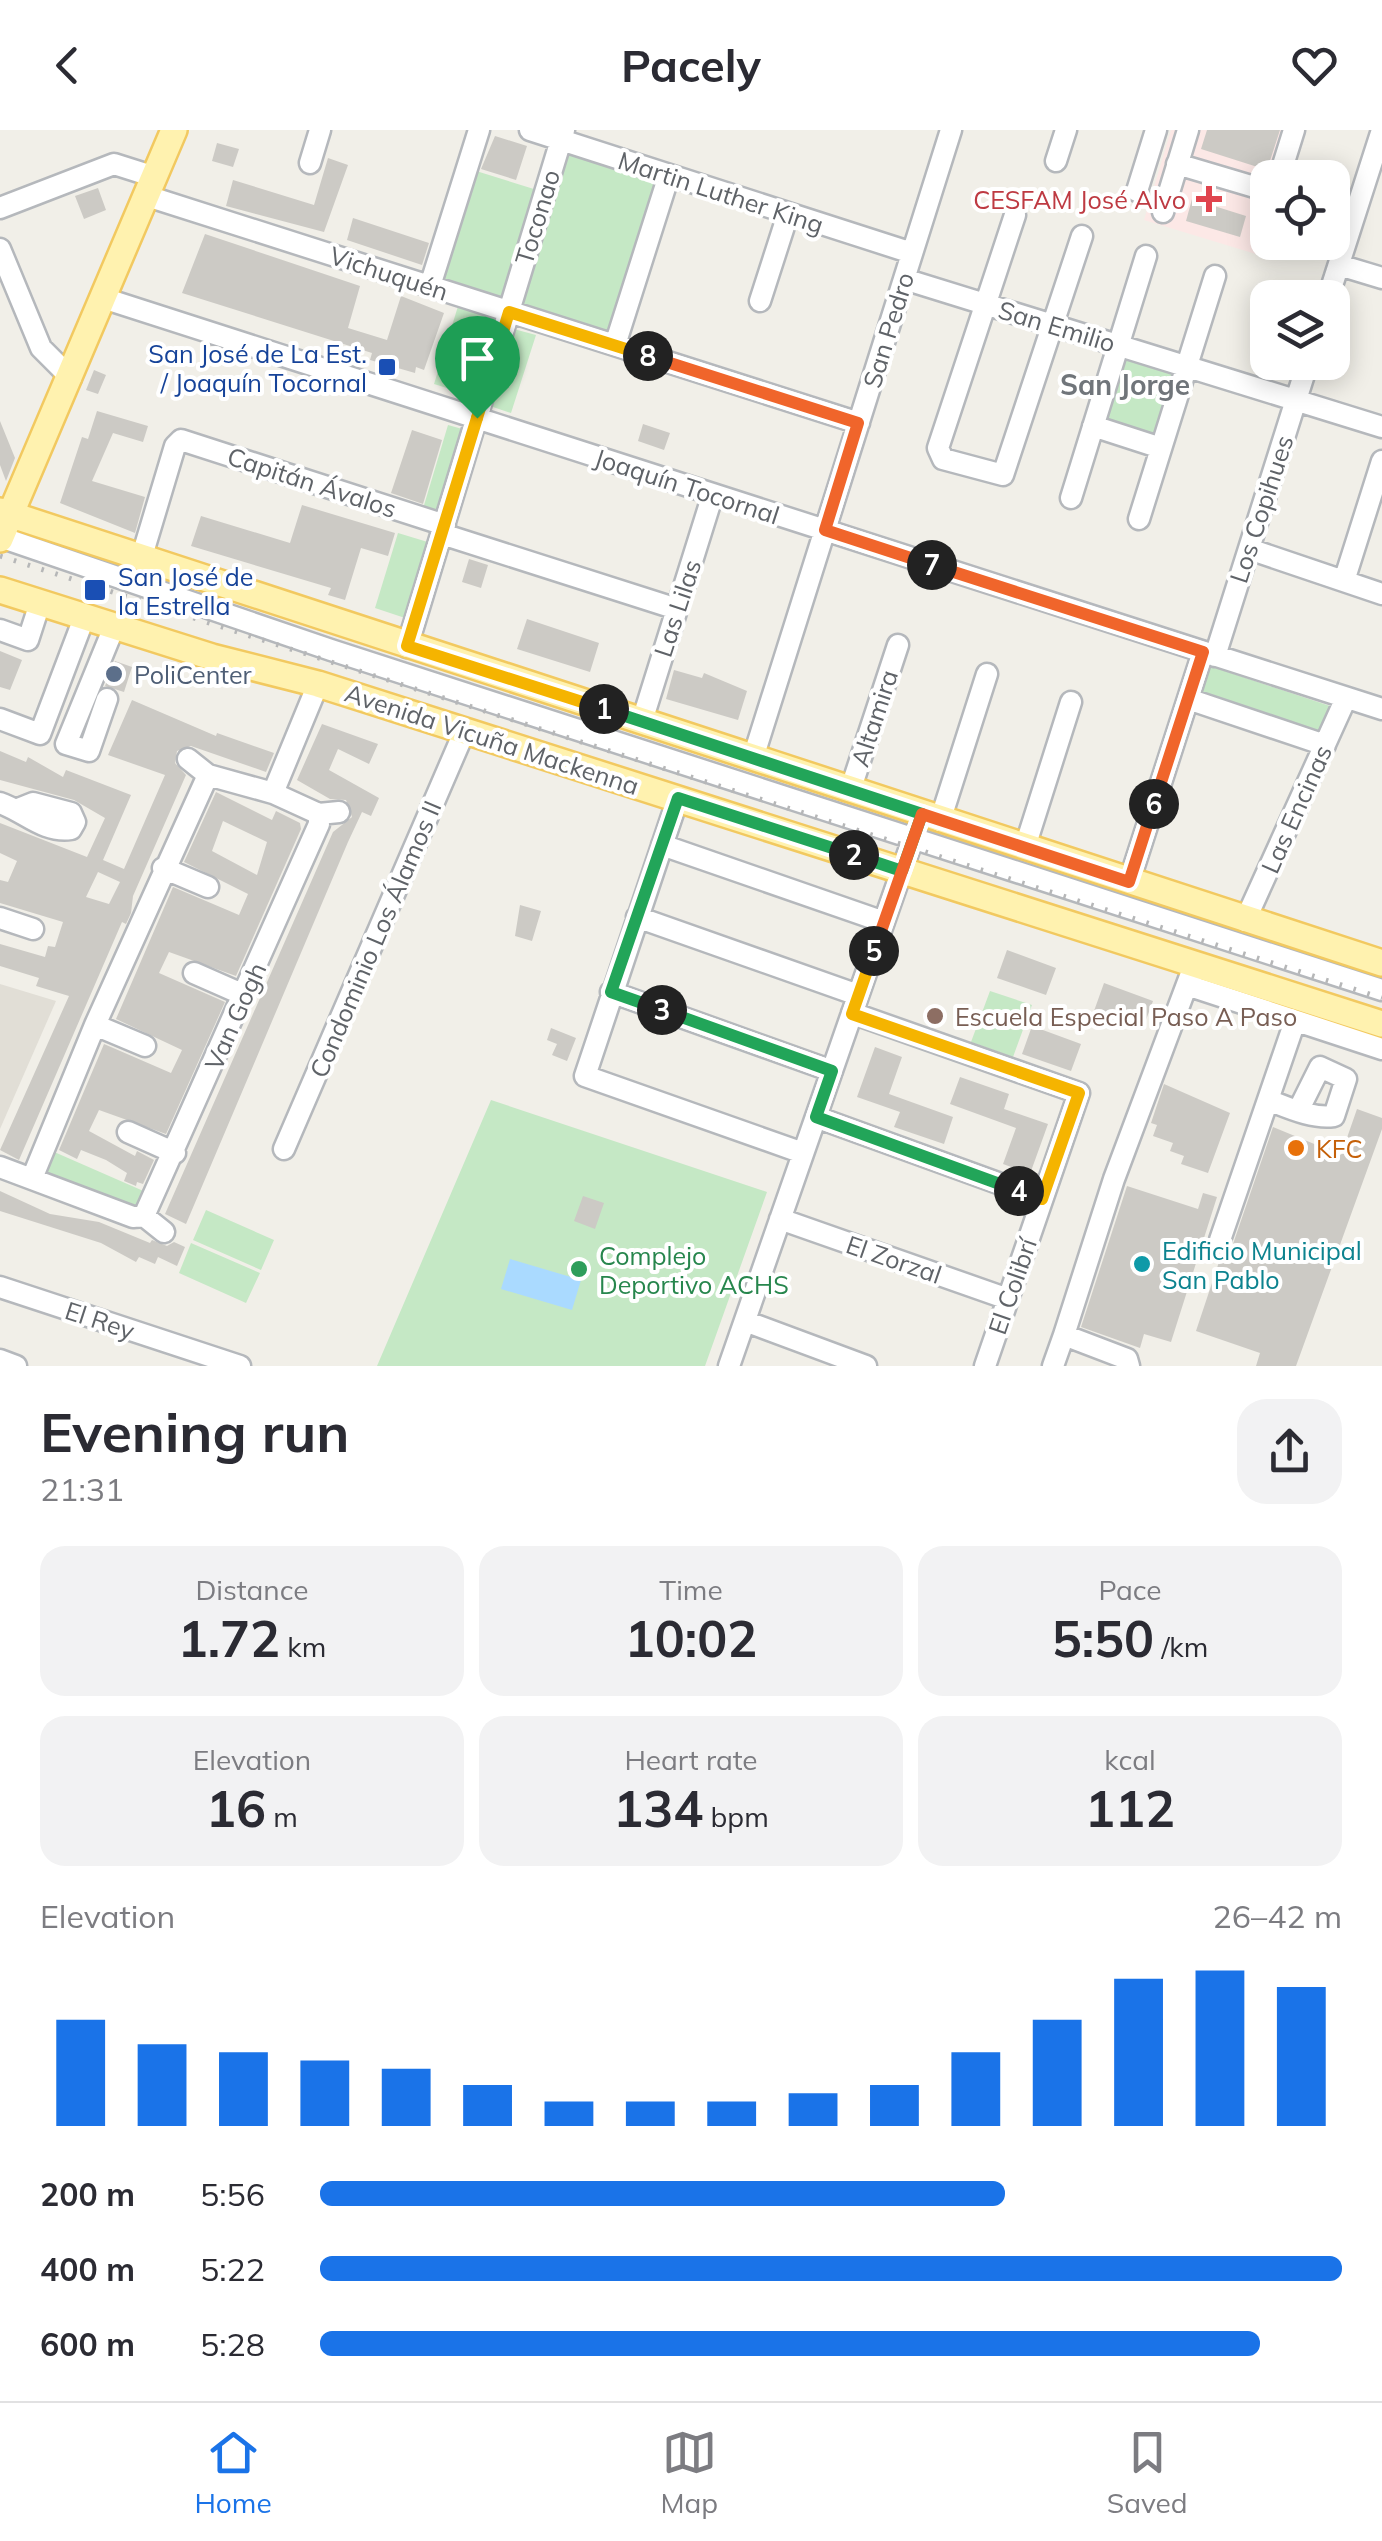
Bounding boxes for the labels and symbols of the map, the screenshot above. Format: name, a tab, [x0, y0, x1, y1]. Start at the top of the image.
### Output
street label: Martin Luther King	[614, 144, 828, 240]
street label: Toconao	[508, 166, 566, 268]
place label: CESFAM José Alvo	[973, 184, 1186, 215]
marker: CESFAM José Alvo	[1196, 186, 1222, 212]
street label: Vichuquén	[326, 239, 452, 307]
street label: San Pedro	[856, 268, 920, 392]
street label: San Emilio	[995, 294, 1119, 358]
pin	[435, 316, 520, 419]
pin: 8	[623, 331, 673, 381]
place label: San José de La Est. / Joaquín Tocornal	[148, 338, 367, 398]
marker: San José de La Est. / Joaquín Tocornal	[376, 356, 398, 378]
district label: San Jorge	[1060, 367, 1190, 402]
street label: Los Copihues	[1223, 431, 1299, 587]
street label: Capitán Ávalos	[224, 440, 400, 524]
street label: Joaquín Tocornal	[591, 442, 783, 530]
pin: 7	[907, 540, 957, 590]
street label: Las Lilas	[647, 555, 707, 661]
place label: San José de la Estrella	[118, 561, 253, 621]
marker: San José de la Estrella	[82, 577, 108, 603]
place label: PoliCenter	[134, 659, 252, 690]
marker: PoliCenter	[103, 663, 125, 685]
street label: Altamira	[844, 666, 904, 770]
street label: Avenida Vicuña Mackenna	[341, 677, 643, 801]
pin: 1	[579, 684, 629, 734]
street label: Las Encinas	[1254, 740, 1338, 878]
pin: 6	[1129, 779, 1179, 829]
street label: Condominio Los Álamos II	[303, 796, 447, 1082]
pin: 2	[829, 830, 879, 880]
pin: 5	[849, 926, 899, 976]
street label: Van Gogh	[198, 957, 272, 1075]
pin: 3	[637, 985, 687, 1035]
place label: Escuela Especial Paso A Paso	[955, 1001, 1297, 1032]
marker: Escuela Especial Paso A Paso	[924, 1005, 946, 1027]
place label: KFC	[1316, 1133, 1363, 1164]
marker: KFC	[1285, 1137, 1307, 1159]
pin: 4	[994, 1166, 1044, 1216]
street label: El Zorzal	[842, 1228, 946, 1290]
street label: El Colibrí	[981, 1233, 1043, 1338]
place label: Edificio Municipal San Pablo	[1162, 1235, 1362, 1295]
place label: Complejo Deportivo ACHS	[599, 1240, 789, 1300]
marker: Edificio Municipal San Pablo	[1131, 1253, 1153, 1275]
marker: Complejo Deportivo ACHS	[568, 1258, 590, 1280]
street label: El Rey	[61, 1294, 139, 1346]

